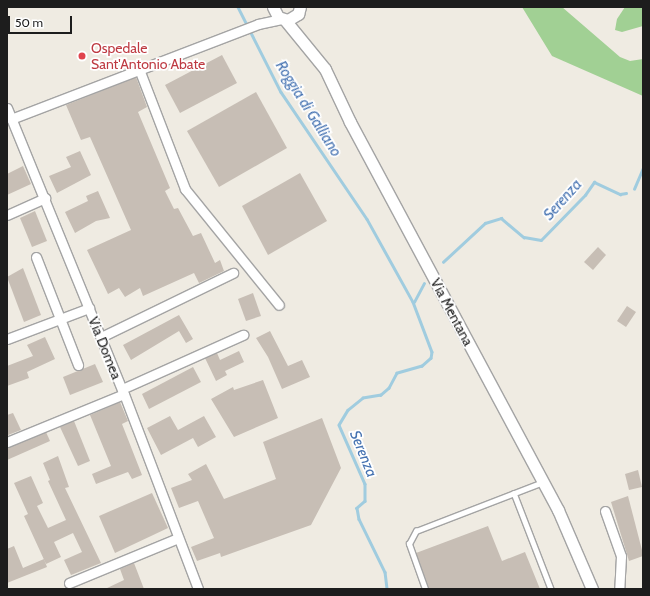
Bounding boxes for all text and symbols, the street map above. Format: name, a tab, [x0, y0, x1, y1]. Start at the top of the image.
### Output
scale bar	[10, 8, 74, 34]
text: 50 m	[15, 15, 43, 30]
place label: Ospedale Sant'Antonio Abate	[91, 40, 205, 72]
marker: Ospedale Sant'Antonio Abate	[76, 50, 88, 62]
water label: Roggia di Galliano	[271, 58, 345, 160]
water label: Serenza	[540, 176, 586, 224]
street label: Via Mentana	[427, 275, 477, 349]
street label: Via Domea	[85, 314, 125, 382]
water label: Serenza	[346, 428, 380, 480]

